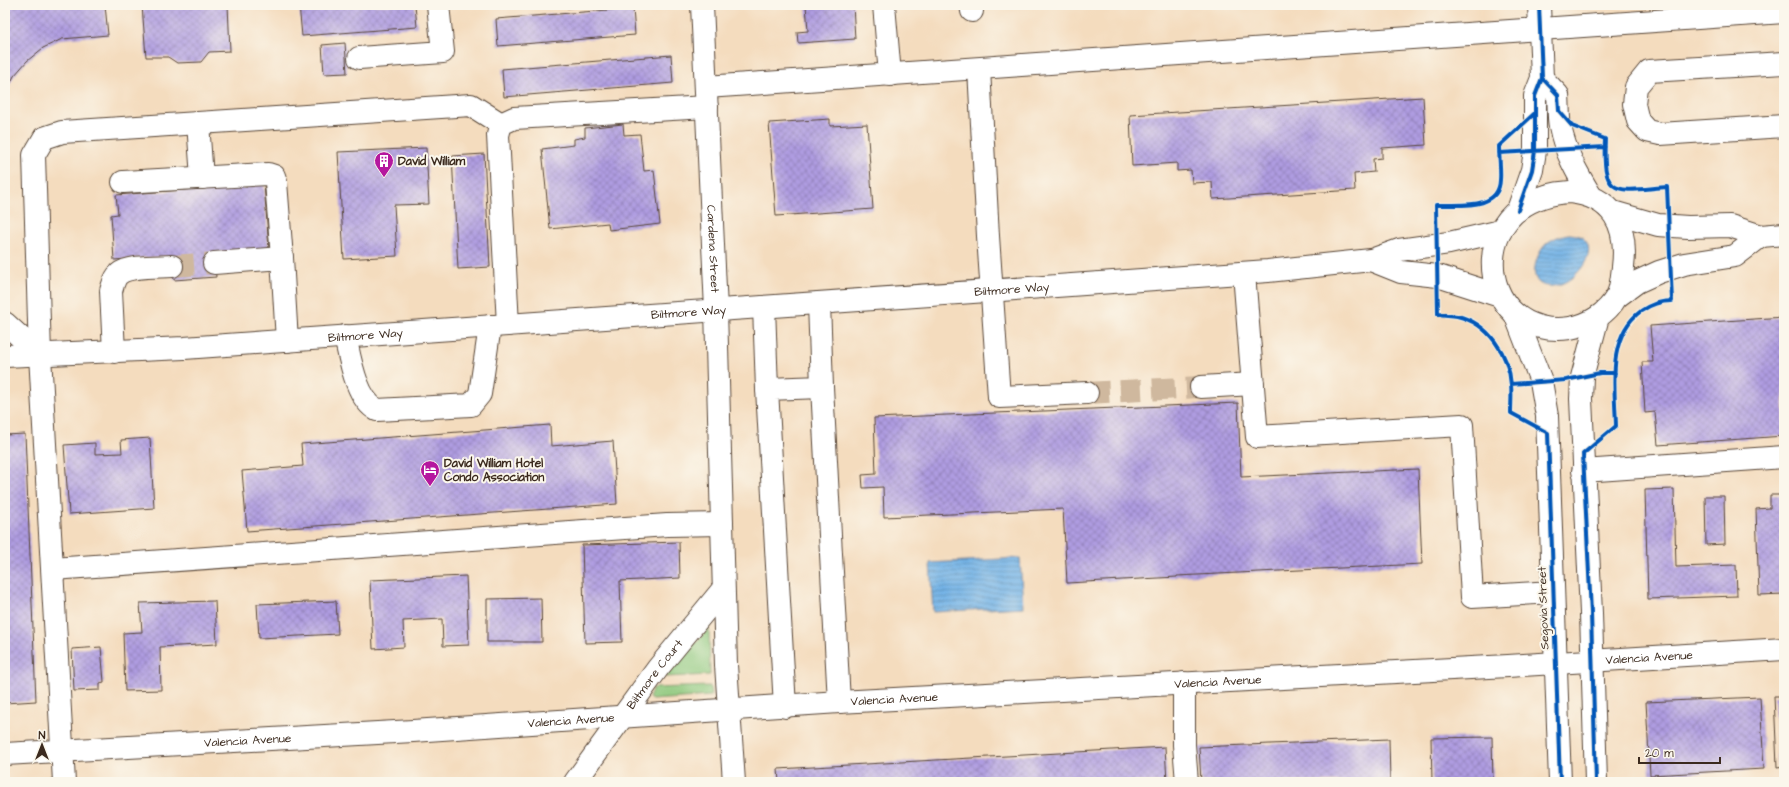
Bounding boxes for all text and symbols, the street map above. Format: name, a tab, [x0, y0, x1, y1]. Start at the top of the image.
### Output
building icon: David William	[373, 150, 395, 178]
place label: David William	[398, 153, 466, 170]
street label: Cardena Street	[702, 204, 723, 293]
street label: Biltmore Way	[974, 279, 1050, 301]
street label: Biltmore Way	[651, 301, 727, 324]
street label: Biltmore Way	[327, 324, 404, 347]
place label: David William Hotel Condo Association	[444, 455, 544, 486]
hotel icon: David William Hotel Condo Association	[419, 459, 441, 487]
street label: Segovia Street	[1534, 566, 1554, 650]
street label: Biltmore Court	[623, 636, 687, 713]
street label: Valencia Avenue	[1605, 647, 1694, 669]
street label: Valencia Avenue	[1174, 671, 1262, 693]
street label: Valencia Avenue	[850, 689, 939, 710]
street label: Valencia Avenue	[527, 709, 616, 732]
north arrow	[22, 725, 62, 765]
text: N	[39, 728, 46, 743]
street label: Valencia Avenue	[204, 730, 292, 752]
scale bar	[1639, 739, 1720, 765]
text: 20 m	[1645, 745, 1674, 762]

